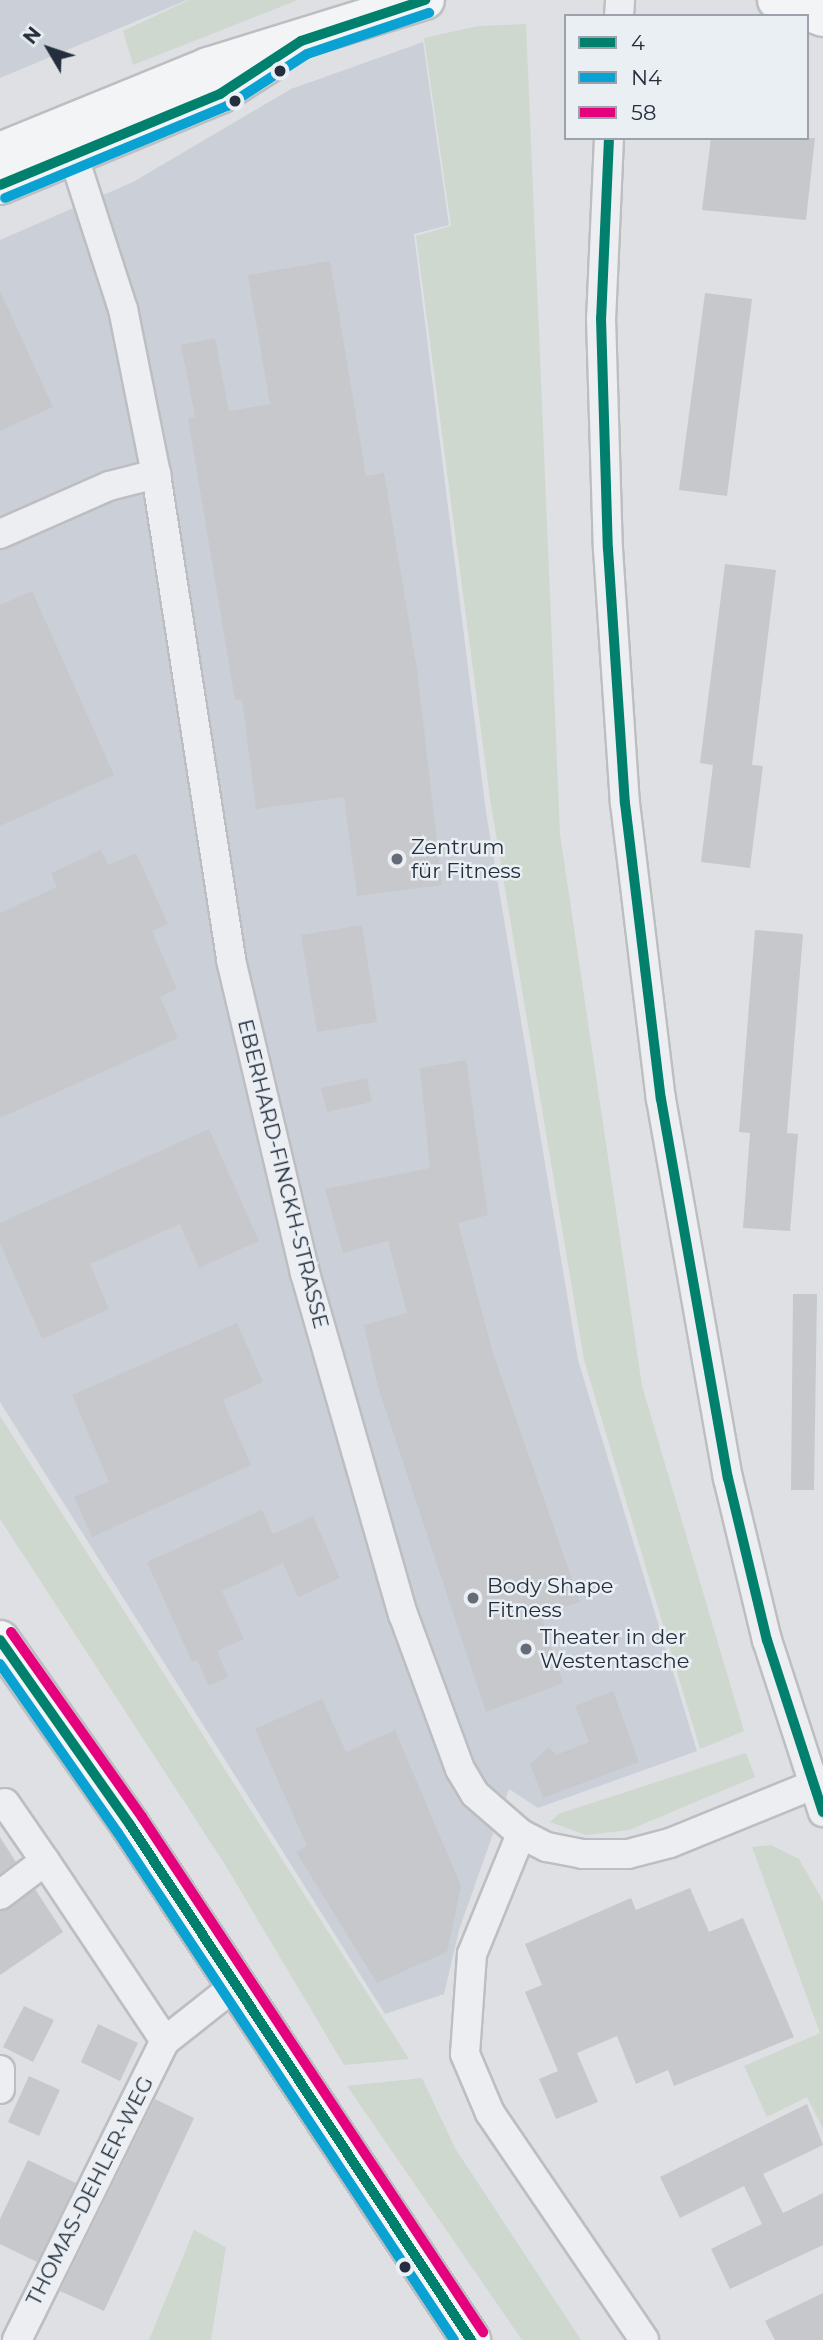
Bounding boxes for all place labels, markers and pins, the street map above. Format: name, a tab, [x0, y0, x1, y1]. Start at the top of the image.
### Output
unlabelled marker	[273, 64, 287, 78]
unlabelled marker	[228, 94, 242, 108]
place label: Zentrum für Fitness	[411, 834, 521, 884]
marker: Zentrum für Fitness	[389, 851, 405, 867]
place label: Body Shape Fitness	[487, 1573, 613, 1623]
marker: Body Shape Fitness	[465, 1590, 481, 1606]
place label: Theater in der Westentasche	[540, 1624, 689, 1674]
marker: Theater in der Westentasche	[518, 1641, 534, 1657]
unlabelled marker	[398, 2260, 412, 2274]

